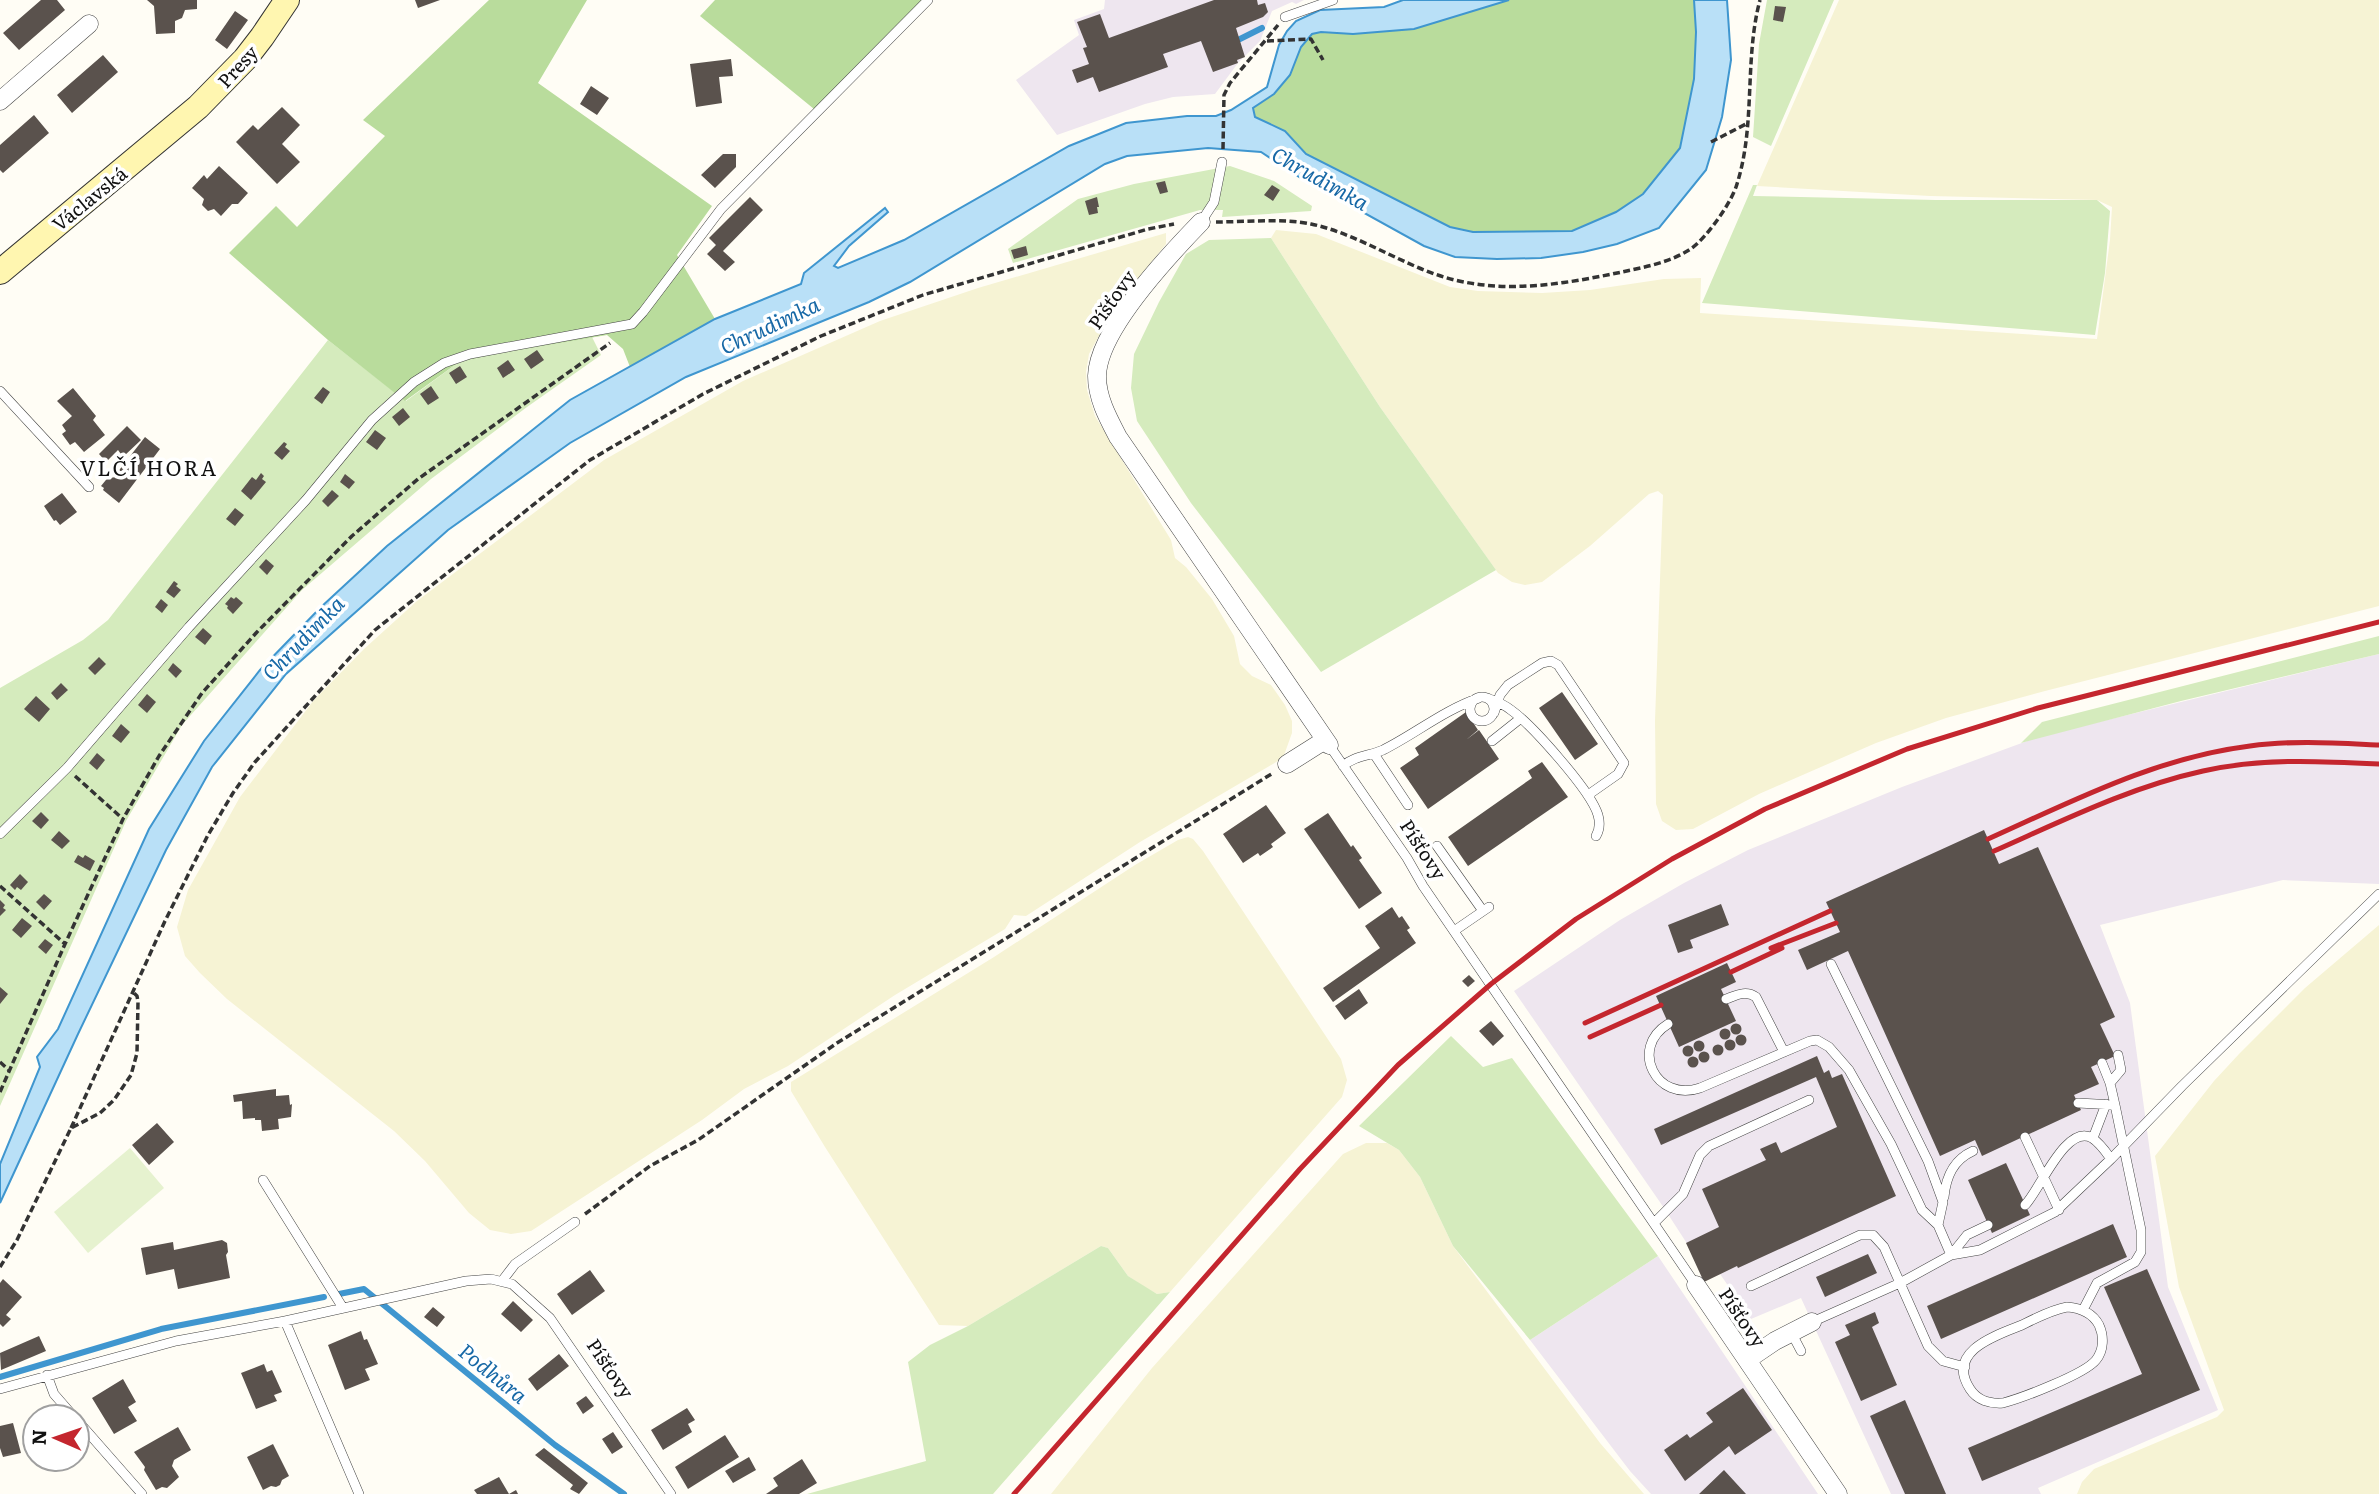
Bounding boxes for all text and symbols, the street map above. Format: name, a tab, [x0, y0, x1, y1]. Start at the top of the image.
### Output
street label: Presy	[210, 38, 264, 94]
water label: Chrudimka	[1267, 138, 1375, 216]
street label: Václavská	[46, 159, 133, 237]
street label: Píšťovy	[1080, 264, 1142, 334]
water label: Chrudimka	[714, 287, 824, 361]
district label: VLČÍ HORA	[80, 451, 218, 482]
water label: Chrudimka	[254, 588, 350, 686]
street label: Píšťovy	[1394, 813, 1454, 885]
street label: Píšťovy	[1713, 1281, 1773, 1353]
street label: Píšťovy	[581, 1332, 641, 1404]
water label: Podhůra	[453, 1335, 535, 1409]
north arrow	[21, 1403, 91, 1473]
text: N	[24, 1429, 52, 1446]

